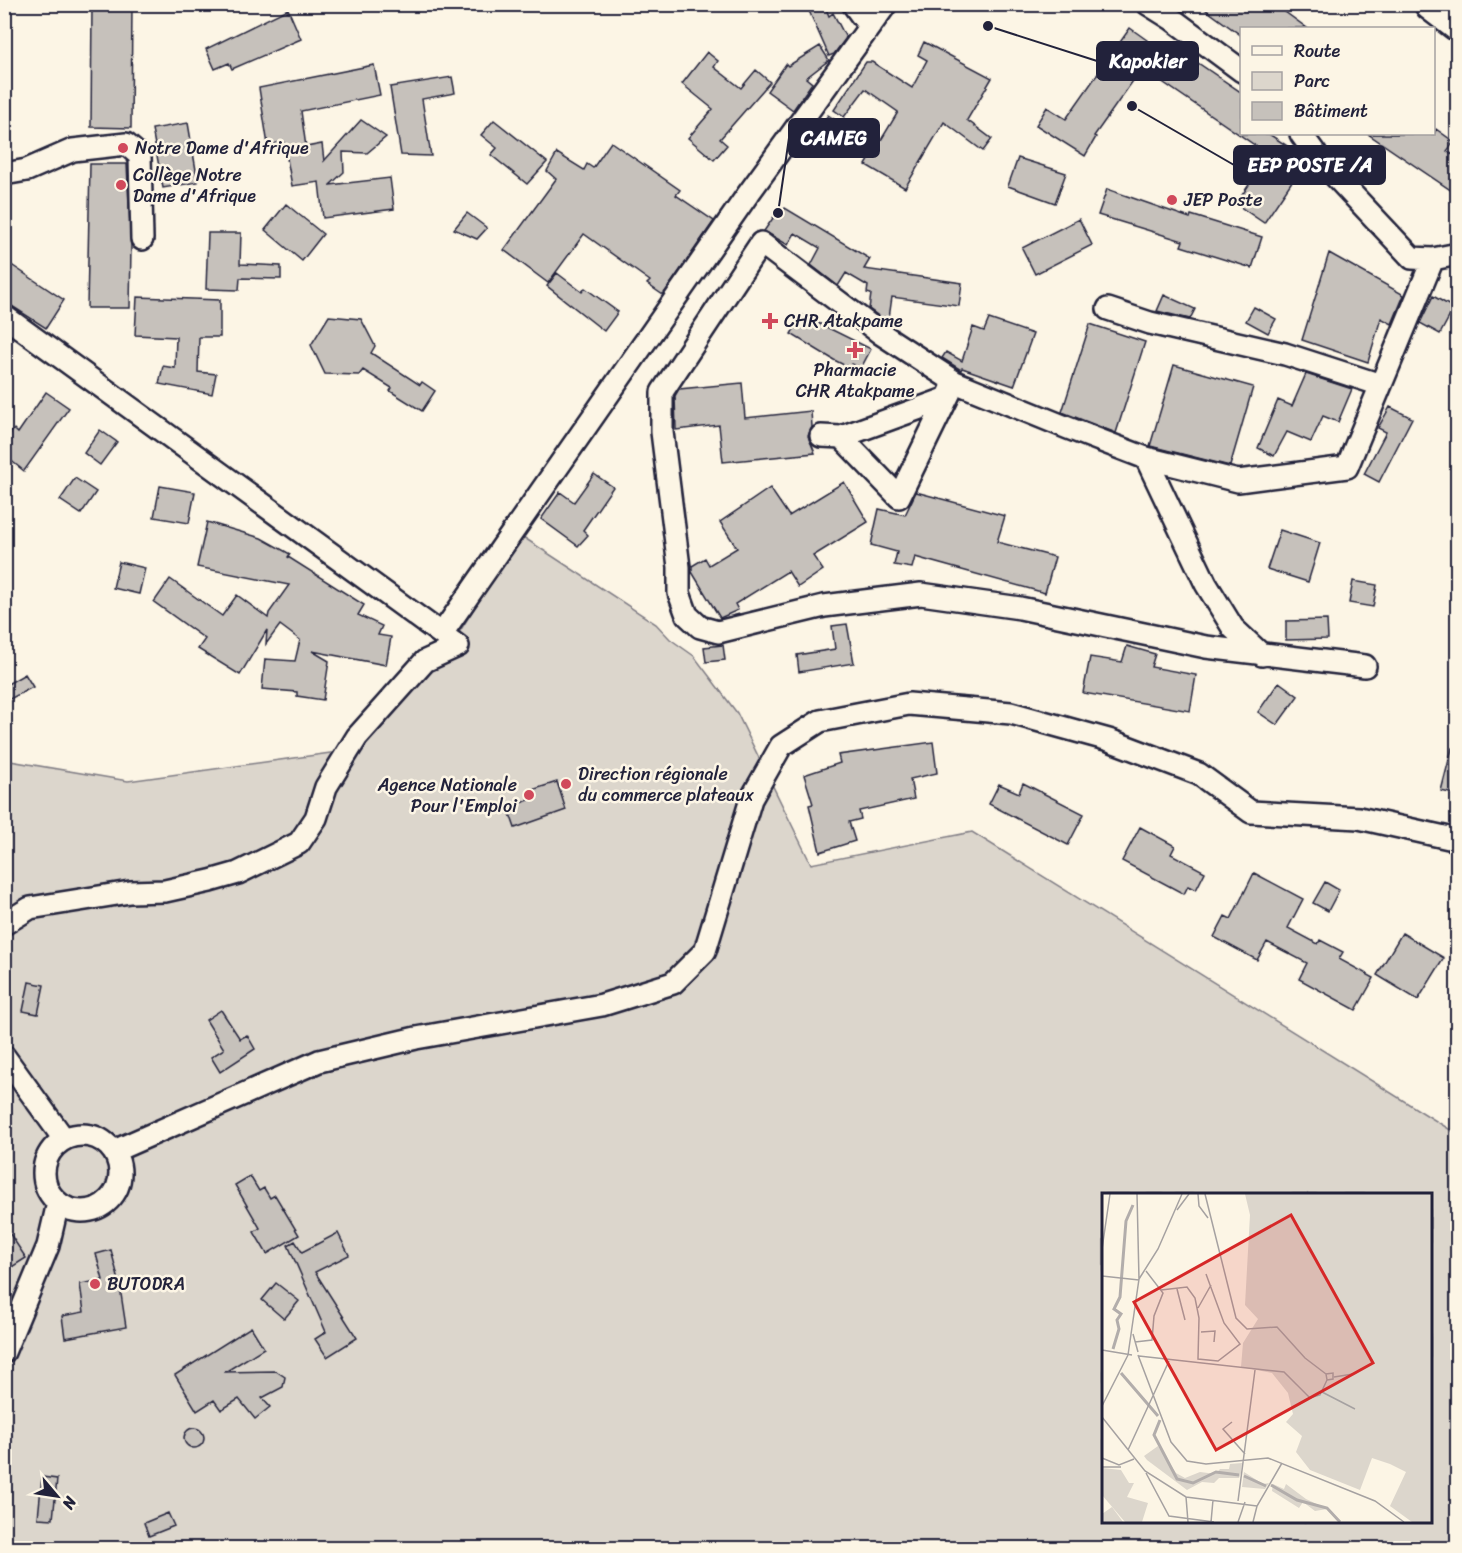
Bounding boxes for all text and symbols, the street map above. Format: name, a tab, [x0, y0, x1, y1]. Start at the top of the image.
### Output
legend	[1240, 27, 1435, 135]
text: Route	[1294, 35, 1341, 67]
callout: Kapokier	[1097, 42, 1198, 80]
text: Kapokier	[1108, 44, 1189, 79]
text: Parc	[1294, 65, 1330, 97]
text: Bâtiment	[1294, 95, 1368, 127]
callout: CAMEG	[789, 119, 879, 157]
text: CAMEG	[800, 121, 867, 156]
place label: Notre Dame d'Afrique	[135, 132, 309, 164]
marker: Notre Dame d'Afrique	[116, 141, 130, 155]
callout: EEP POSTE /A	[1234, 146, 1385, 184]
text: EEP POSTE /A	[1247, 148, 1373, 183]
place label: Collège Notre Dame d'Afrique	[133, 159, 256, 212]
marker: Collège Notre Dame d'Afrique	[114, 178, 128, 192]
place label: JEP Poste	[1183, 184, 1263, 216]
marker: JEP Poste	[1165, 193, 1179, 207]
place label: CHR Atakpame	[784, 305, 903, 337]
marker: CHR Atakpame	[761, 312, 779, 330]
marker: Pharmacie CHR Atakpame	[848, 343, 862, 357]
place label: Pharmacie CHR Atakpame	[796, 354, 915, 407]
place label: Direction régionale du commerce plateaux	[578, 758, 755, 811]
place label: Agence Nationale Pour l'Emploi	[377, 769, 518, 822]
marker: Direction régionale du commerce plateaux	[559, 777, 573, 791]
marker: Agence Nationale Pour l'Emploi	[522, 788, 536, 802]
inset map	[1102, 1193, 1432, 1523]
place label: BUTODRA	[107, 1268, 185, 1300]
marker: BUTODRA	[88, 1277, 102, 1291]
north arrow	[27, 1466, 87, 1526]
text: N	[54, 1490, 86, 1516]

